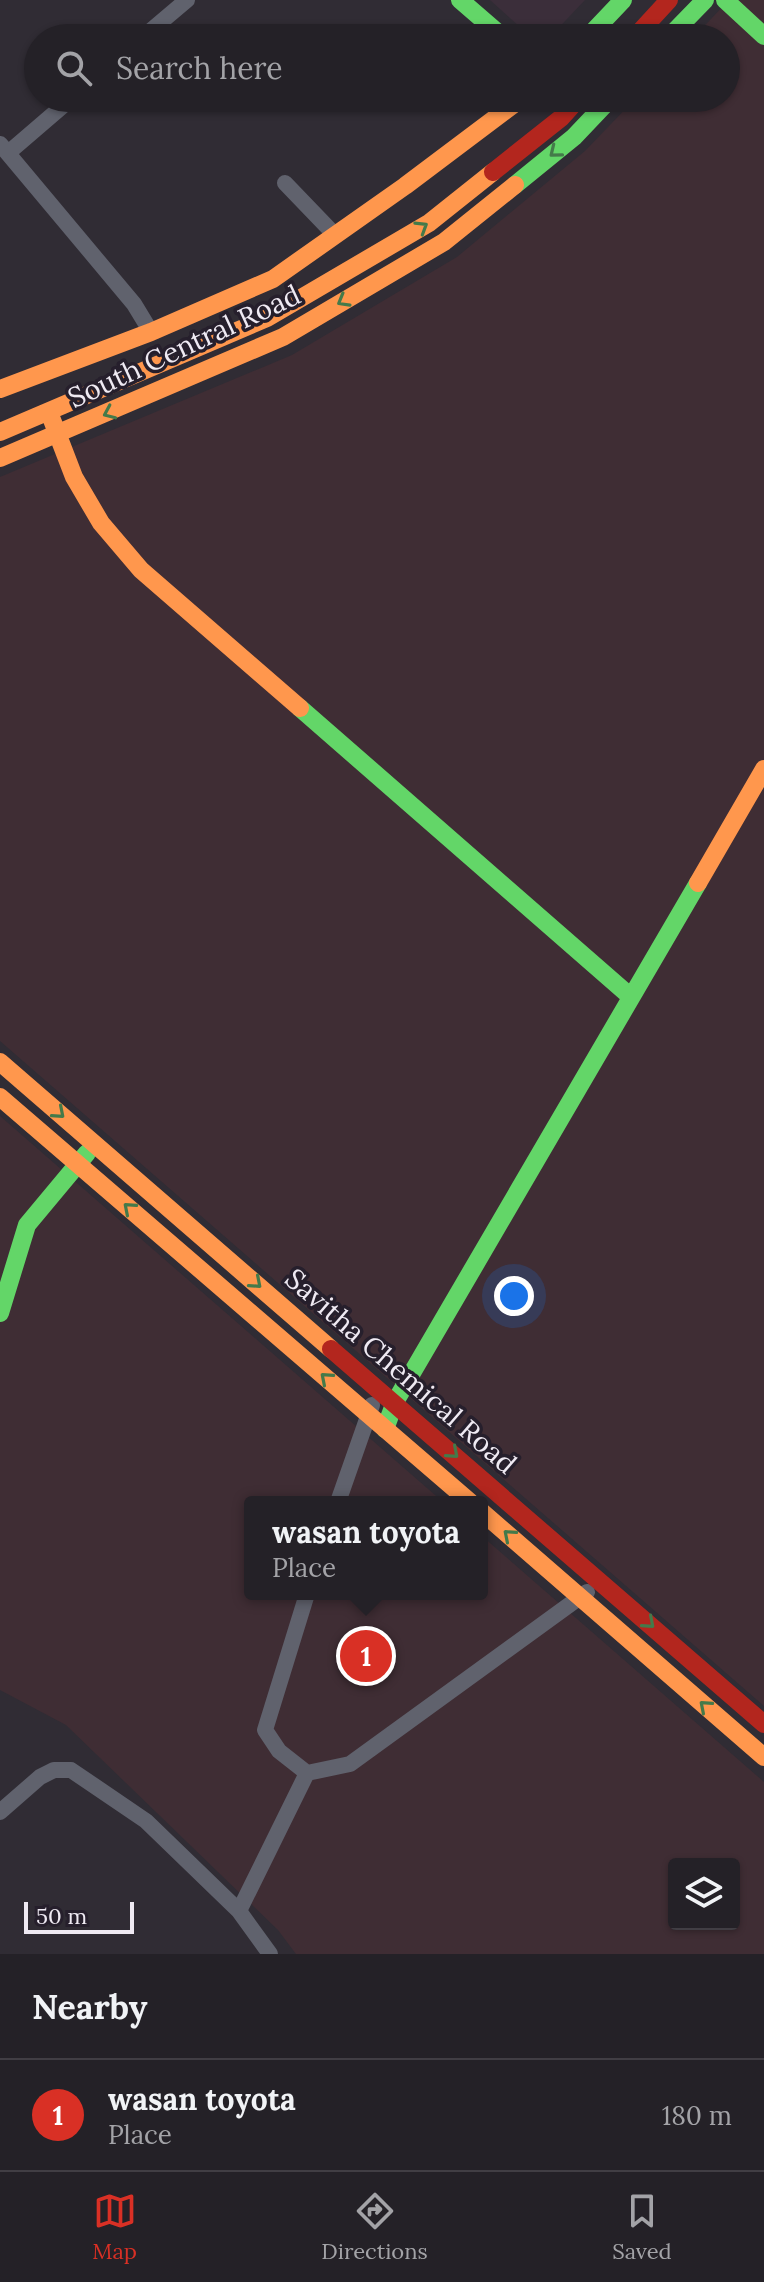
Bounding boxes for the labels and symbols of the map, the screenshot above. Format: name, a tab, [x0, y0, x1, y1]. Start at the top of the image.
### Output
one-way arrow	[550, 142, 564, 157]
one-way arrow	[413, 222, 428, 237]
street label: South Central Road	[62, 276, 306, 416]
one-way arrow	[337, 291, 352, 307]
one-way arrow	[102, 403, 117, 419]
one-way arrow	[50, 1103, 64, 1118]
one-way arrow	[124, 1203, 139, 1218]
street label: Savitha Chemical Road	[278, 1260, 524, 1482]
one-way arrow	[247, 1273, 261, 1288]
your location	[494, 1276, 534, 1316]
one-way arrow	[321, 1373, 336, 1388]
one-way arrow	[443, 1443, 458, 1458]
one-way arrow	[503, 1530, 518, 1545]
one-way arrow	[639, 1613, 654, 1628]
pin: 1	[340, 1626, 392, 1686]
one-way arrow	[700, 1701, 715, 1715]
scale bar	[24, 1898, 134, 1934]

